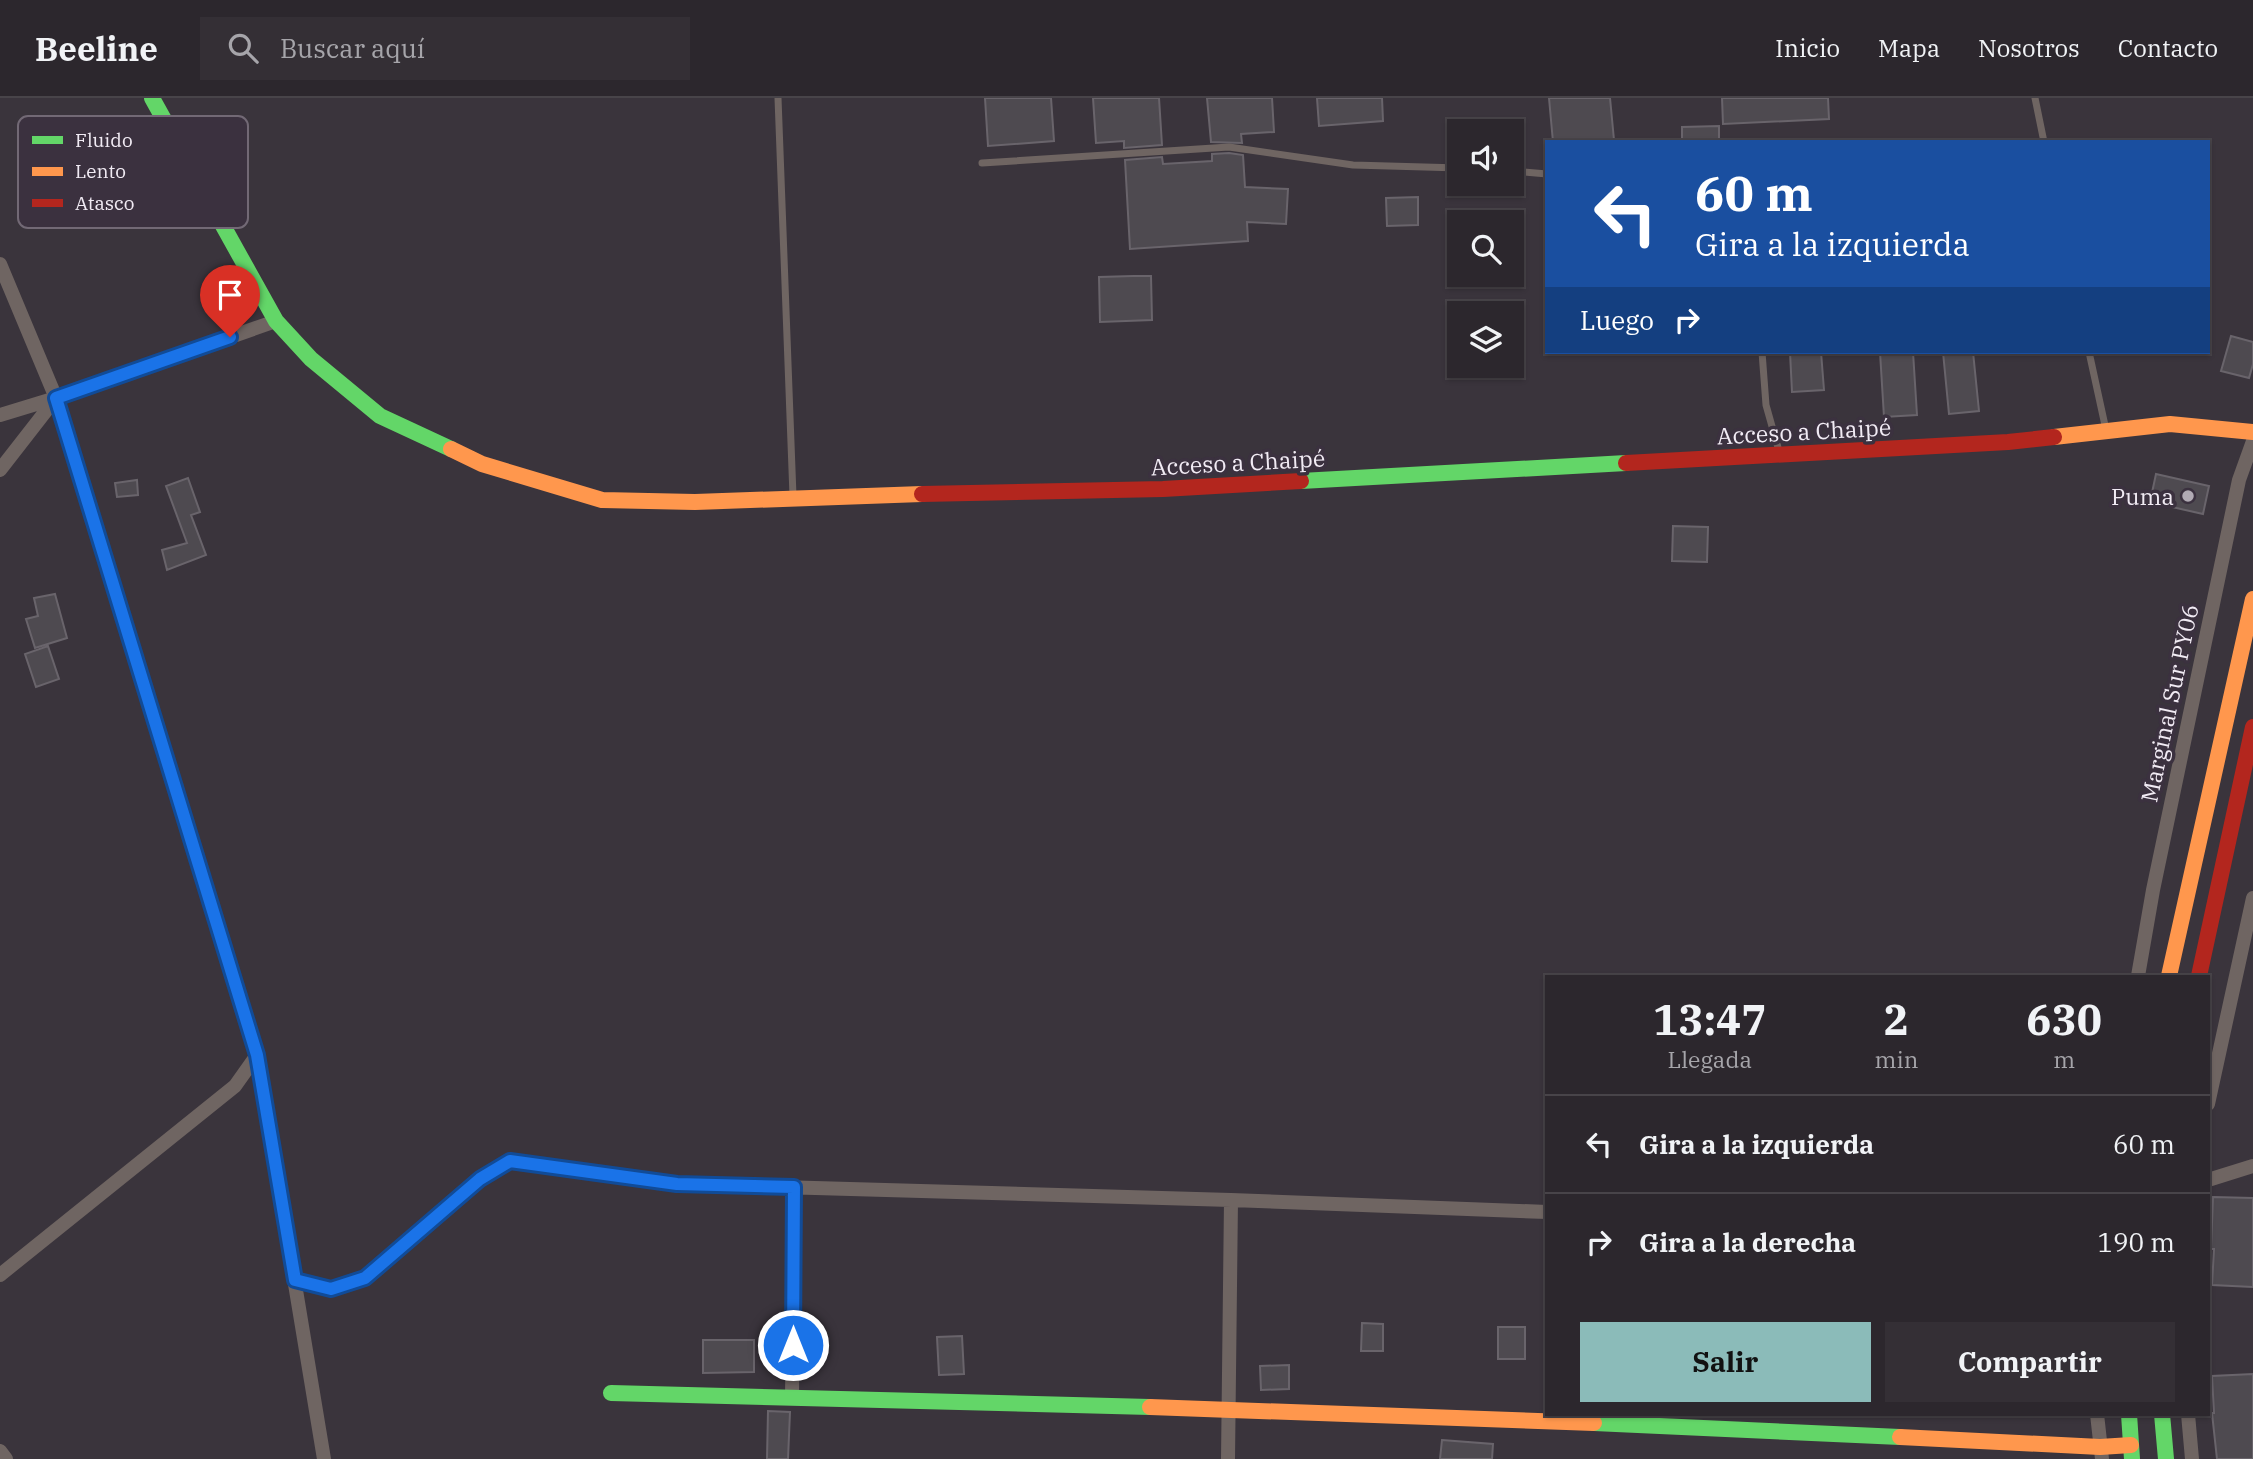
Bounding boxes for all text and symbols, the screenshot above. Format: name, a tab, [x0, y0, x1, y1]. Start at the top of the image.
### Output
search box	[200, 17, 690, 80]
text: Beeline	[35, 27, 158, 70]
icon: search	[224, 29, 262, 67]
text: Buscar aquí	[280, 31, 425, 65]
text: Inicio	[1775, 32, 1840, 64]
text: Mapa	[1878, 32, 1940, 64]
text: Nosotros	[1978, 32, 2080, 64]
text: Contacto	[2118, 32, 2218, 64]
legend	[18, 116, 248, 228]
map controls	[1447, 119, 1524, 378]
button: sound	[1447, 119, 1524, 196]
text: Fluido	[75, 128, 133, 152]
text: Lento	[75, 159, 126, 183]
text: 60 m	[1695, 161, 1813, 224]
icon: left	[1580, 168, 1671, 259]
text: Atasco	[75, 191, 134, 215]
button: search	[1447, 210, 1524, 287]
text: Gira a la izquierda	[1695, 223, 1970, 265]
pin	[200, 265, 260, 337]
icon: arrive	[211, 276, 249, 314]
button: layers	[1447, 301, 1524, 378]
icon: right	[1668, 301, 1706, 339]
text: Luego	[1580, 303, 1654, 337]
street label: Acceso a Chaipé	[1716, 411, 1892, 451]
street label: Acceso a Chaipé	[1150, 442, 1326, 482]
place label: Puma	[2111, 481, 2174, 511]
marker: Puma	[2180, 488, 2196, 504]
street label: Marginal Sur PY06	[2133, 601, 2205, 805]
text: 13:47	[1653, 992, 1767, 1047]
text: 2	[1884, 992, 1909, 1047]
text: 630	[2026, 992, 2102, 1047]
text: Llegada	[1668, 1044, 1752, 1074]
text: min	[1875, 1044, 1918, 1074]
text: m	[2053, 1044, 2075, 1074]
icon: left	[1580, 1125, 1618, 1163]
text: Gira a la izquierda	[1639, 1127, 1874, 1161]
text: 60 m	[2113, 1127, 2175, 1161]
icon: right	[1580, 1223, 1618, 1261]
text: Gira a la derecha	[1639, 1225, 1856, 1259]
text: 190 m	[2097, 1225, 2175, 1259]
position arrow	[756, 1308, 830, 1382]
button: Salir	[1580, 1322, 1871, 1402]
button: Compartir	[1885, 1322, 2175, 1402]

